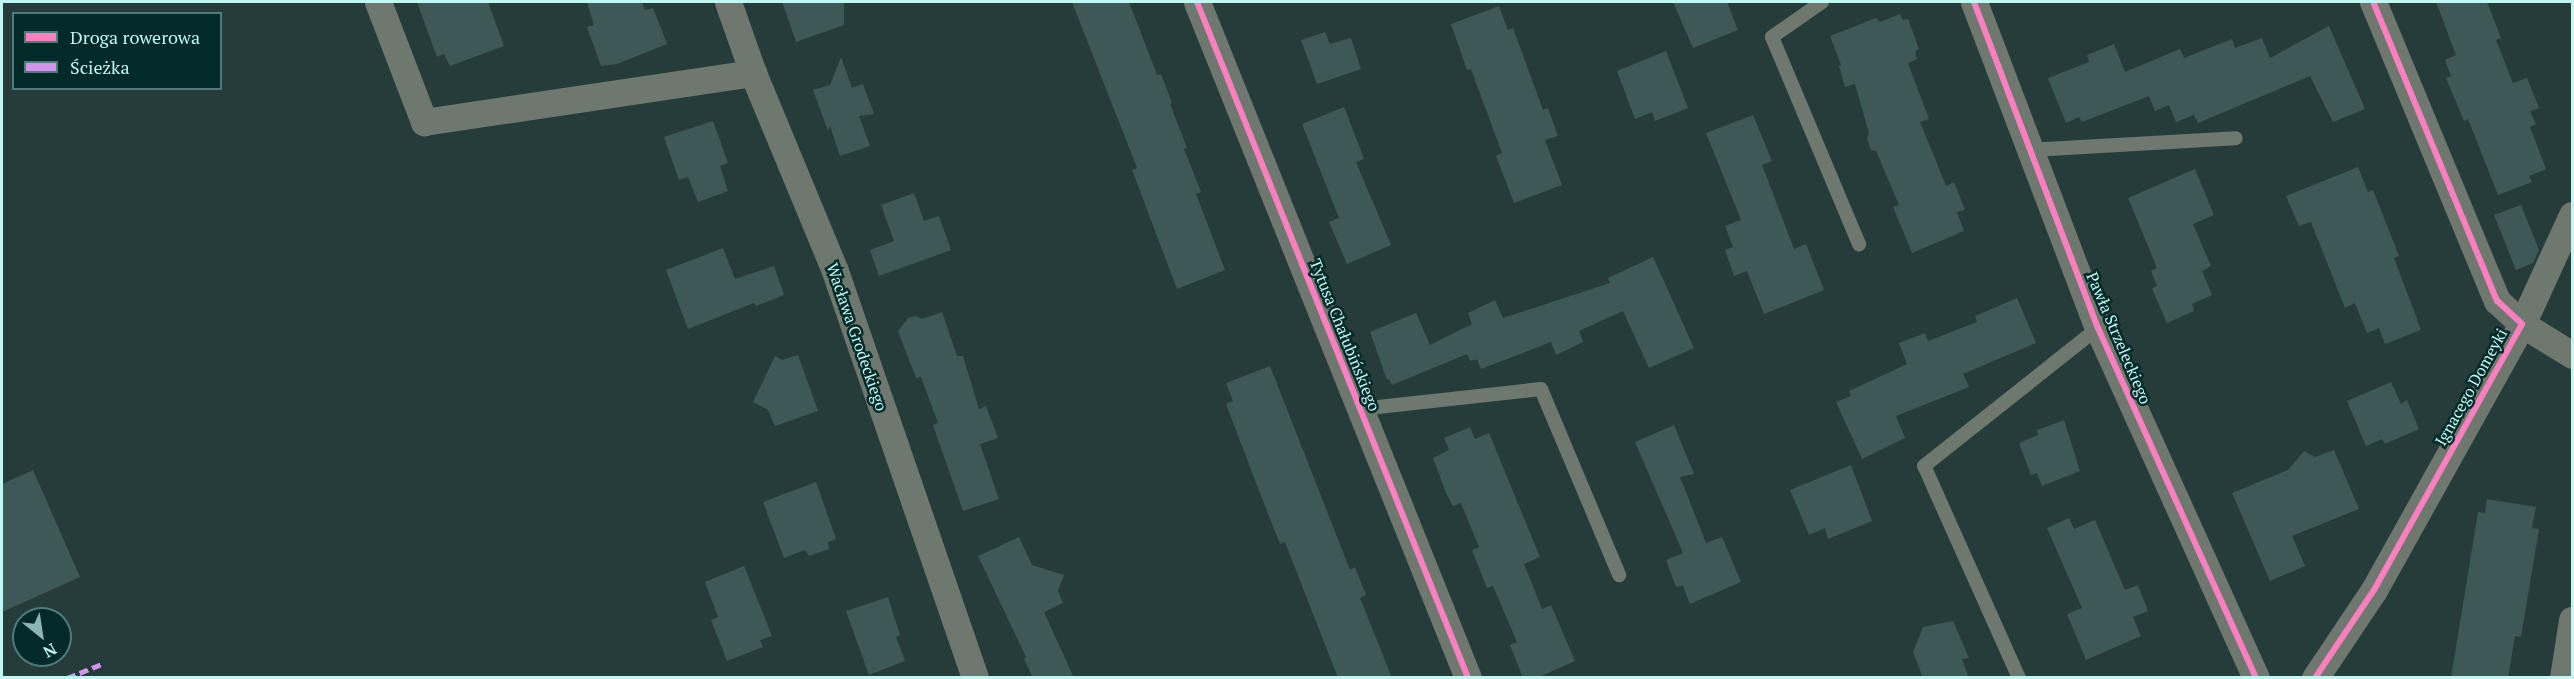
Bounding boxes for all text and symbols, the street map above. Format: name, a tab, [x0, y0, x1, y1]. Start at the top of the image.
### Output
legend	[12, 12, 222, 90]
text: Droga rowerowa	[70, 25, 200, 49]
text: Ścieżka	[70, 55, 129, 79]
street label: Tytusa Chałubińskiego	[1306, 256, 1384, 414]
street label: Wacława Grodeckiego	[823, 261, 891, 413]
street label: Pawła Strzeleckiego	[2083, 269, 2155, 407]
street label: Ignacego Domeyki	[2431, 325, 2511, 449]
north arrow	[12, 607, 72, 667]
text: N	[39, 638, 61, 663]

